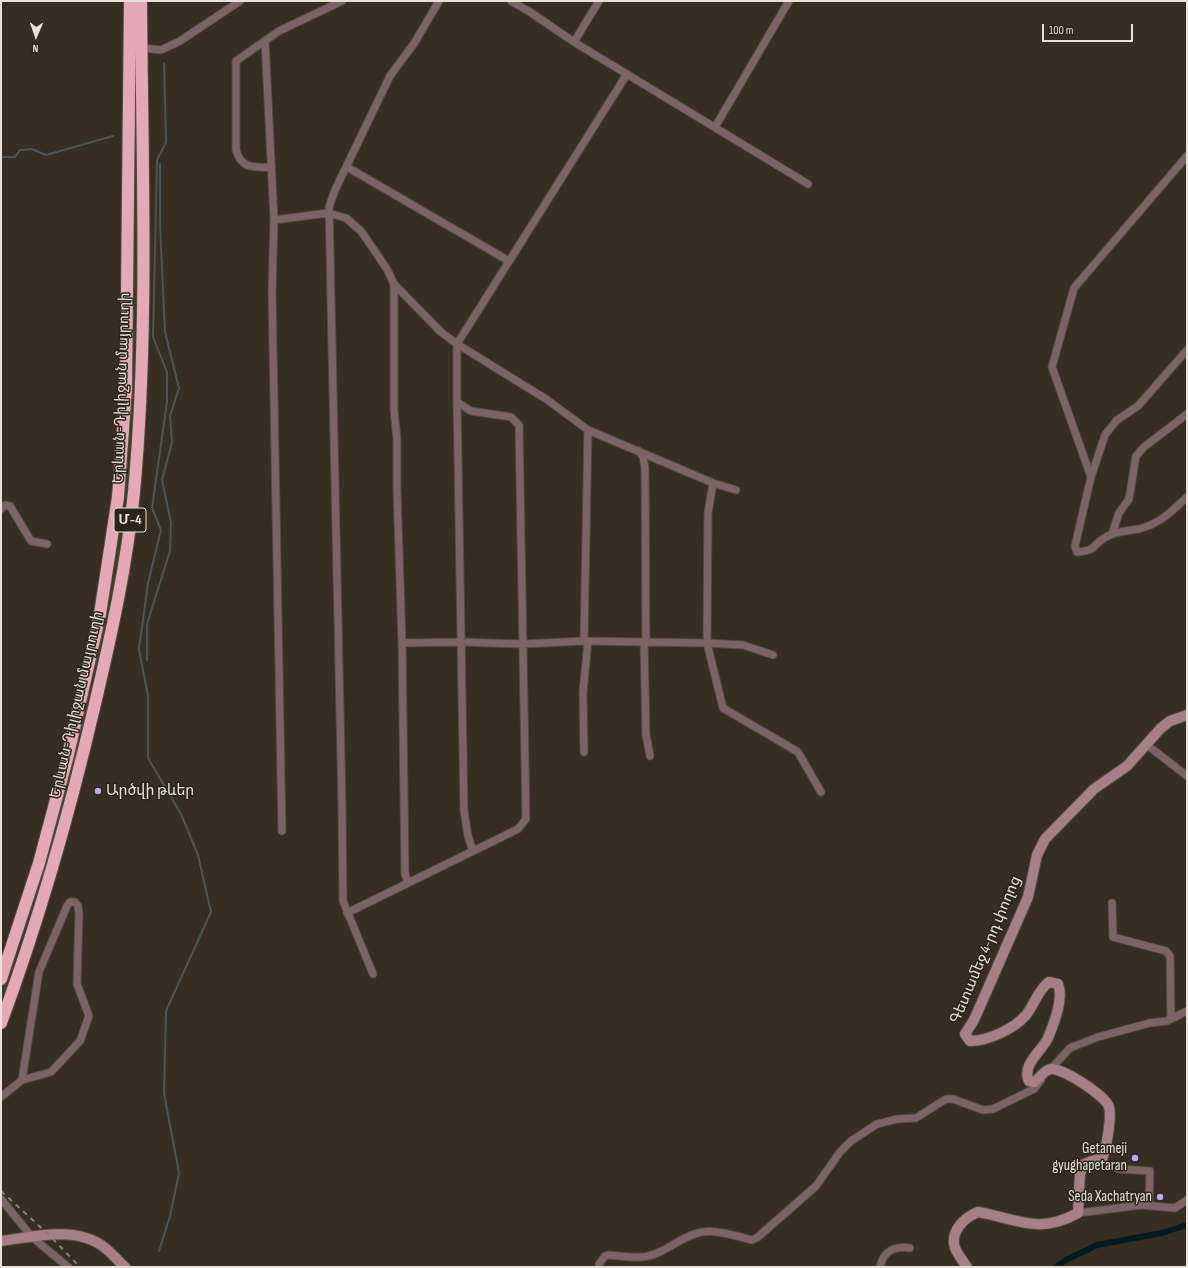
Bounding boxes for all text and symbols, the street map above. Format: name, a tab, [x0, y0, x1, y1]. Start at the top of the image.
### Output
north arrow	[16, 16, 56, 56]
scale bar	[1044, 16, 1135, 42]
text: 100 m	[1049, 23, 1074, 38]
text: N	[32, 42, 39, 55]
street label: Երևան-Դիլիջան մայրուղի	[110, 292, 134, 484]
road number: Մ-4	[114, 508, 146, 532]
street label: Երևան-Դիլիջան մայրուղի	[47, 610, 107, 800]
place label: Արծվի թևեր	[106, 782, 194, 800]
marker: Արծվի թևեր	[93, 786, 103, 796]
street label: Գետամեջ 4-րդ փողոց	[947, 873, 1025, 1027]
place label: Getameji gyughapetaran	[1052, 1140, 1127, 1175]
marker: Getameji gyughapetaran	[1130, 1153, 1140, 1163]
place label: Seda Xachatryan	[1068, 1188, 1152, 1206]
marker: Seda Xachatryan	[1155, 1192, 1165, 1202]

